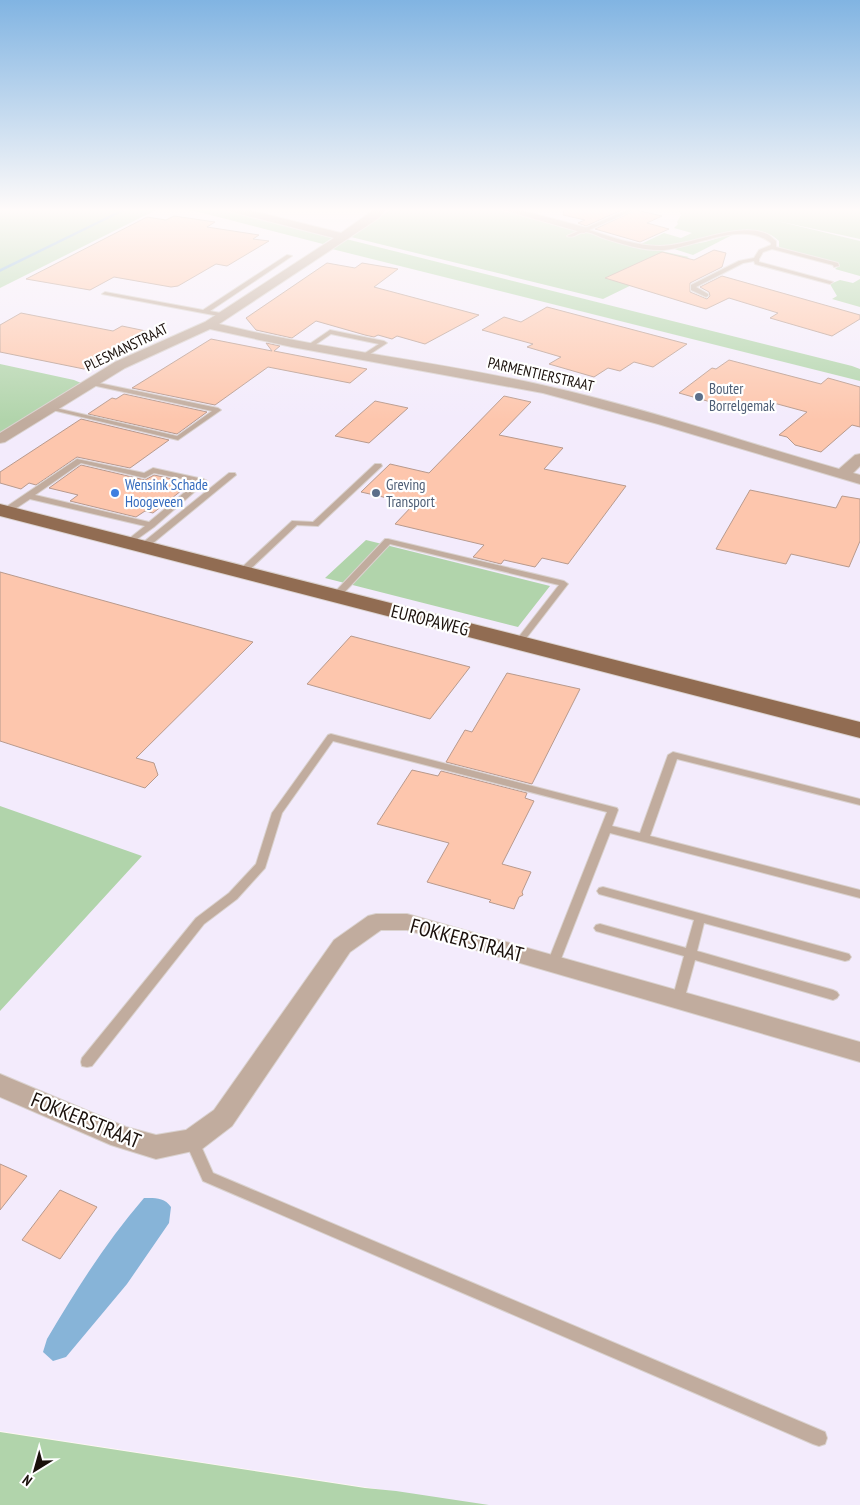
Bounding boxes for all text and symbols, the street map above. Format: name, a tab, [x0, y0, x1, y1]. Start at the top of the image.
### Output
street label: PLESMANSTRAAT	[81, 318, 171, 375]
street label: PARMENTIERSTRAAT	[486, 353, 596, 395]
place label: Bouter Borrelgemak	[709, 379, 775, 415]
marker: Bouter Borrelgemak	[693, 391, 705, 403]
place label: Wensink Schade Hoogeveen	[125, 475, 208, 511]
place label: Greving Transport	[386, 475, 435, 511]
marker: Wensink Schade Hoogeveen	[109, 487, 121, 499]
marker: Greving Transport	[370, 487, 382, 499]
street label: EUROPAWEG	[389, 599, 471, 641]
street label: FOKKERSTRAAT	[407, 912, 527, 968]
street label: FOKKERSTRAAT	[27, 1086, 145, 1154]
north arrow	[10, 1445, 60, 1495]
text: N	[19, 1471, 36, 1490]

